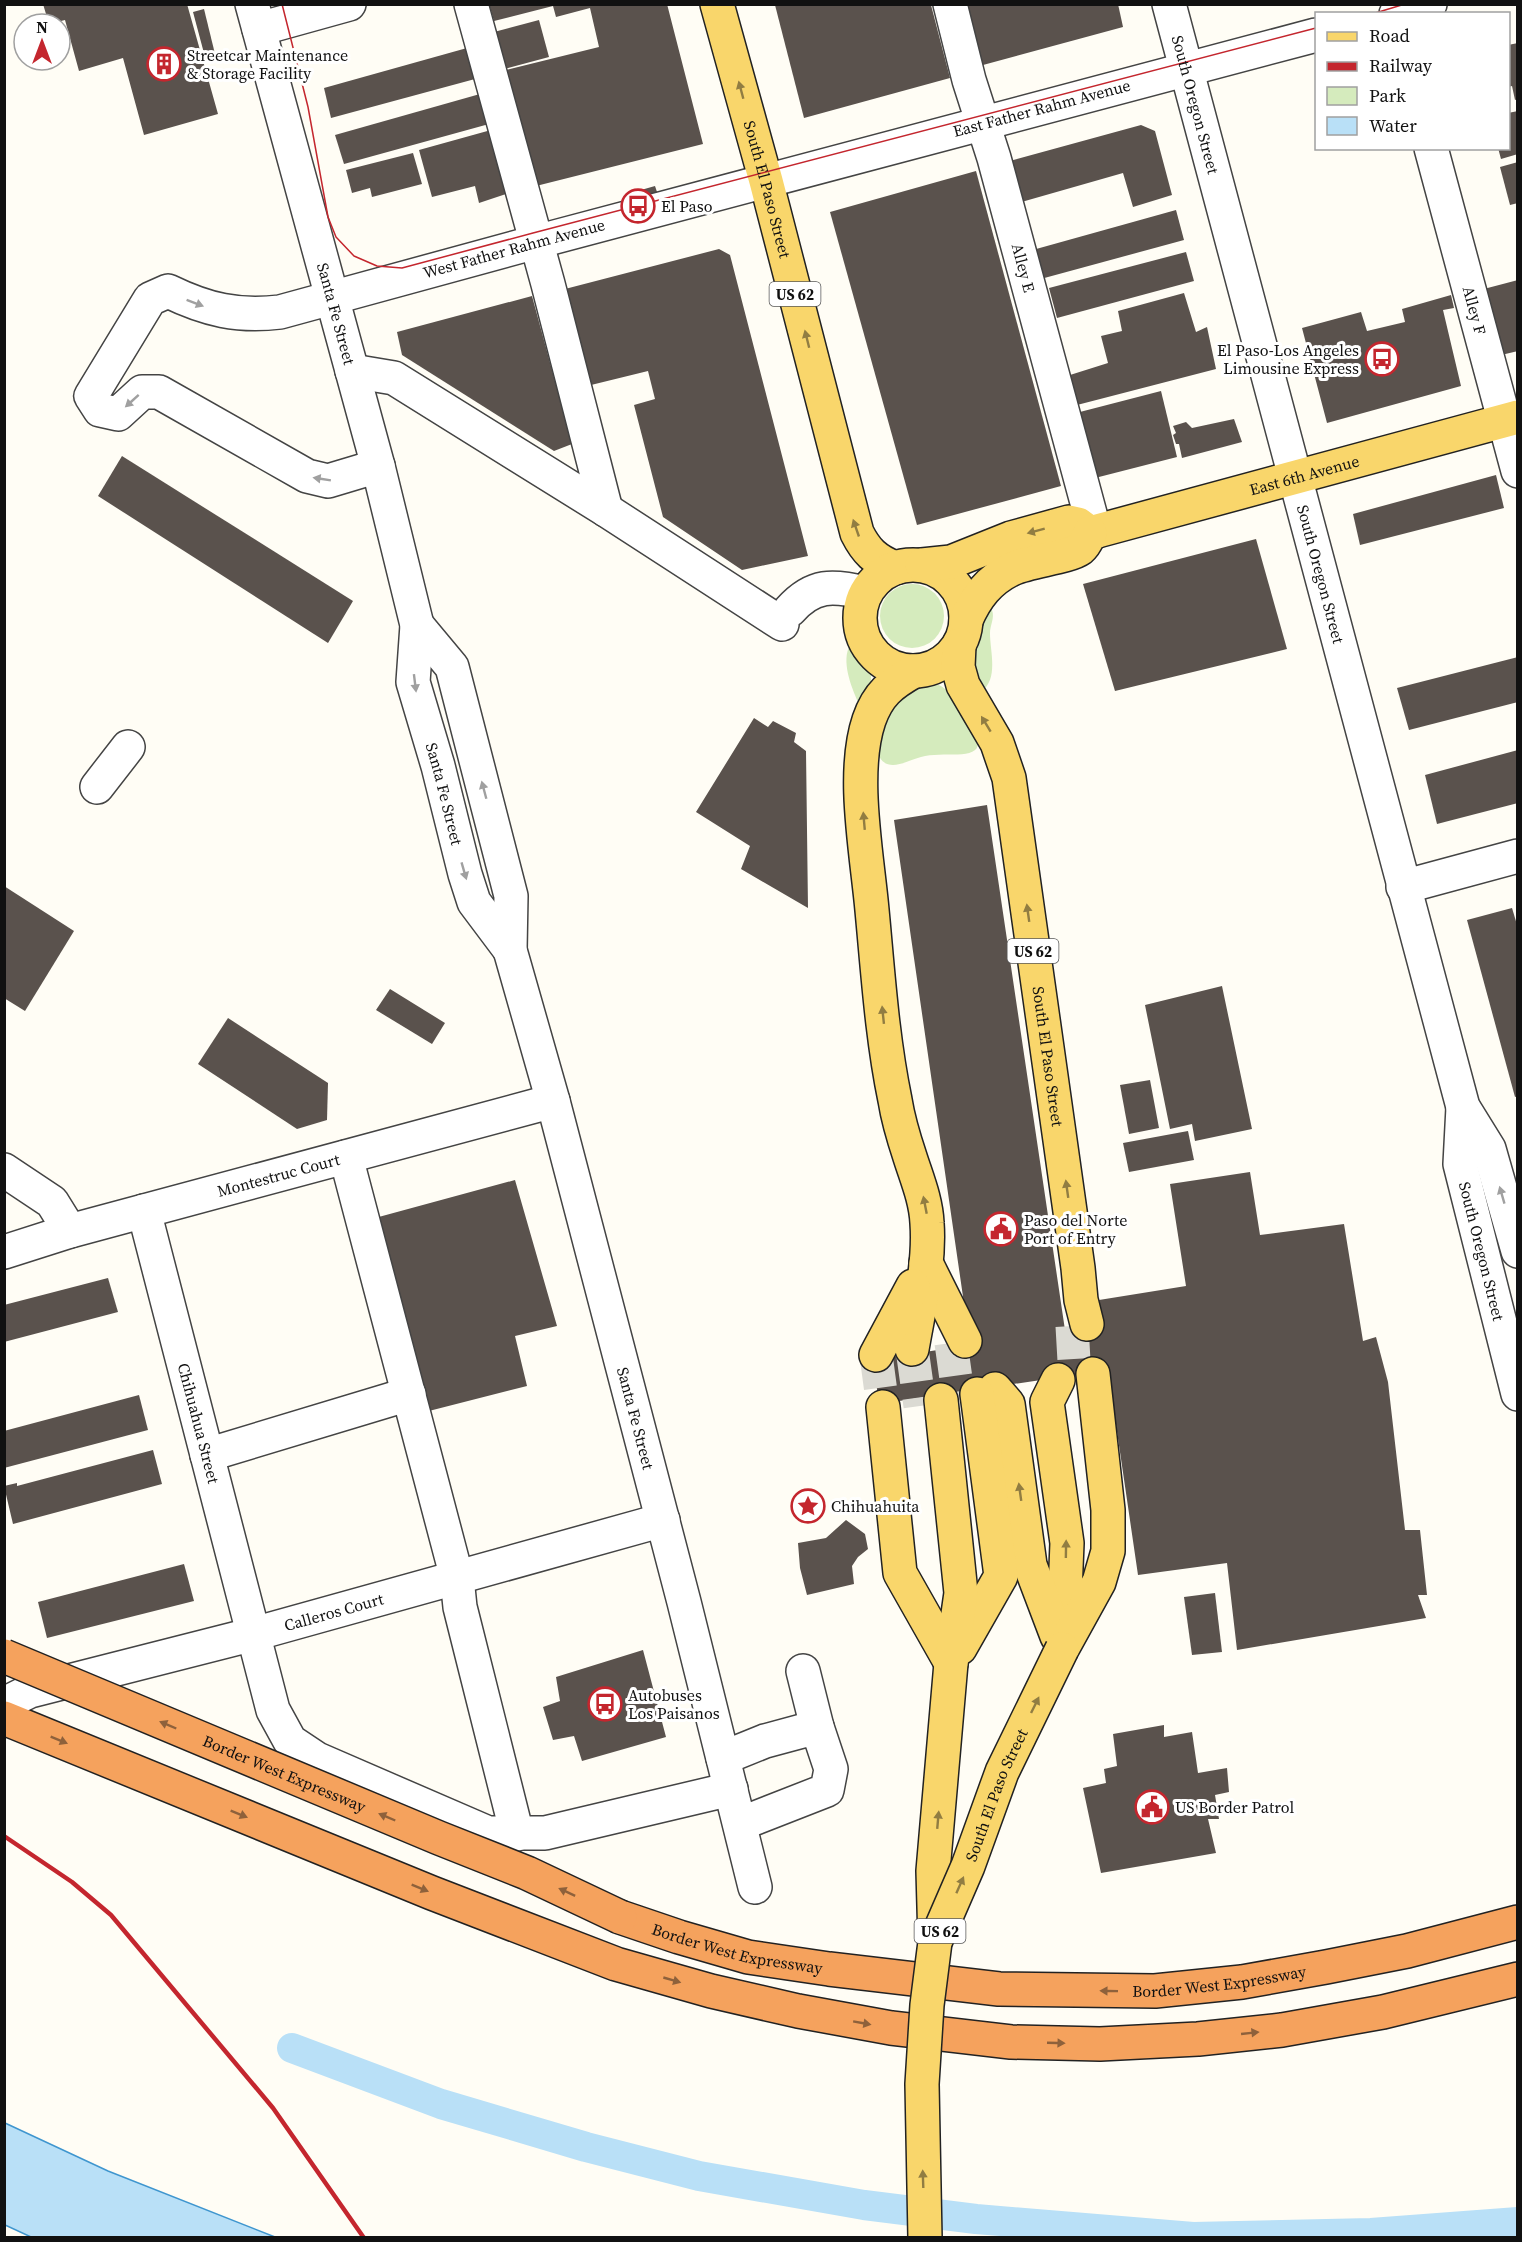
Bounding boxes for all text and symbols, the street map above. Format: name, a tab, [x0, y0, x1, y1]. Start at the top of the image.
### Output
north arrow	[12, 12, 72, 72]
legend	[1315, 12, 1510, 150]
text: N	[36, 16, 48, 38]
text: Road	[1369, 23, 1410, 48]
street label: South Oregon Street	[1167, 33, 1225, 177]
place label: Streetcar Maintenance & Storage Facility	[187, 44, 348, 84]
building icon: Streetcar Maintenance & Storage Facility	[146, 46, 182, 82]
text: Railway	[1369, 53, 1433, 78]
street label: East Father Rahm Avenue	[950, 74, 1133, 142]
one-way arrow	[736, 81, 745, 99]
text: Park	[1369, 83, 1406, 108]
text: Water	[1369, 113, 1417, 138]
street label: South El Paso Street	[739, 118, 797, 261]
bus stop icon: El Paso	[620, 188, 656, 224]
place label: El Paso	[661, 195, 713, 217]
street label: West Father Rahm Avenue	[420, 213, 607, 283]
street label: Alley E	[1007, 241, 1041, 295]
street label: Santa Fe Street	[312, 260, 361, 368]
road number: US 62	[770, 282, 820, 306]
street label: Alley F	[1458, 284, 1492, 337]
one-way arrow	[186, 298, 204, 308]
one-way arrow	[801, 330, 811, 349]
place label: El Paso-Los Angeles Limousine Express	[1217, 339, 1359, 379]
bus stop icon: El Paso-Los Angeles Limousine Express	[1364, 341, 1400, 377]
one-way arrow	[125, 394, 140, 407]
street label: East 6th Avenue	[1247, 450, 1362, 500]
one-way arrow	[312, 474, 331, 483]
street label: South Oregon Street	[1292, 502, 1350, 647]
one-way arrow	[850, 519, 860, 537]
one-way arrow	[1027, 527, 1045, 536]
one-way arrow	[411, 674, 420, 693]
one-way arrow	[981, 715, 991, 732]
street label: Santa Fe Street	[421, 740, 469, 848]
one-way arrow	[479, 781, 489, 799]
one-way arrow	[859, 812, 869, 831]
one-way arrow	[460, 862, 469, 880]
one-way arrow	[1023, 903, 1032, 922]
road number: US 62	[1008, 939, 1058, 963]
street label: South El Paso Street	[1027, 985, 1069, 1129]
one-way arrow	[878, 1006, 888, 1025]
street label: Montestruc Court	[215, 1148, 343, 1202]
one-way arrow	[1063, 1179, 1072, 1198]
street label: South Oregon Street	[1454, 1179, 1510, 1324]
one-way arrow	[1497, 1186, 1506, 1204]
one-way arrow	[920, 1195, 929, 1214]
place label: Paso del Norte Port of Entry	[1024, 1209, 1127, 1249]
public building icon: Paso del Norte Port of Entry	[983, 1211, 1019, 1247]
street label: Chihuahua Street	[173, 1360, 225, 1486]
street label: Santa Fe Street	[612, 1365, 660, 1472]
one-way arrow	[1016, 1483, 1025, 1502]
place icon: Chihuahuita	[790, 1488, 826, 1524]
place label: Chihuahuita	[831, 1495, 920, 1517]
one-way arrow	[1062, 1539, 1071, 1558]
street label: Calleros Court	[281, 1587, 387, 1636]
place label: Autobuses Los Paisanos	[628, 1684, 720, 1724]
bus stop icon: Autobuses Los Paisanos	[587, 1686, 623, 1722]
one-way arrow	[1030, 1697, 1039, 1714]
one-way arrow	[159, 1720, 177, 1730]
street label: South El Paso Street	[960, 1724, 1033, 1864]
street label: Border West Expressway	[199, 1729, 370, 1818]
one-way arrow	[50, 1735, 68, 1745]
public building icon: US Border Patrol	[1134, 1789, 1170, 1825]
place label: US Border Patrol	[1175, 1796, 1294, 1818]
one-way arrow	[230, 1810, 248, 1819]
one-way arrow	[933, 1811, 943, 1830]
one-way arrow	[378, 1812, 396, 1821]
one-way arrow	[956, 1876, 965, 1894]
one-way arrow	[411, 1883, 429, 1893]
one-way arrow	[558, 1887, 575, 1896]
street label: Border West Expressway	[649, 1918, 825, 1979]
road number: US 62	[914, 1919, 966, 1943]
street label: Border West Expressway	[1132, 1960, 1309, 2002]
one-way arrow	[663, 1976, 681, 1985]
one-way arrow	[1100, 1986, 1119, 1996]
one-way arrow	[853, 2018, 872, 2027]
one-way arrow	[1241, 2028, 1260, 2038]
one-way arrow	[1046, 2038, 1065, 2048]
one-way arrow	[918, 2170, 928, 2189]

